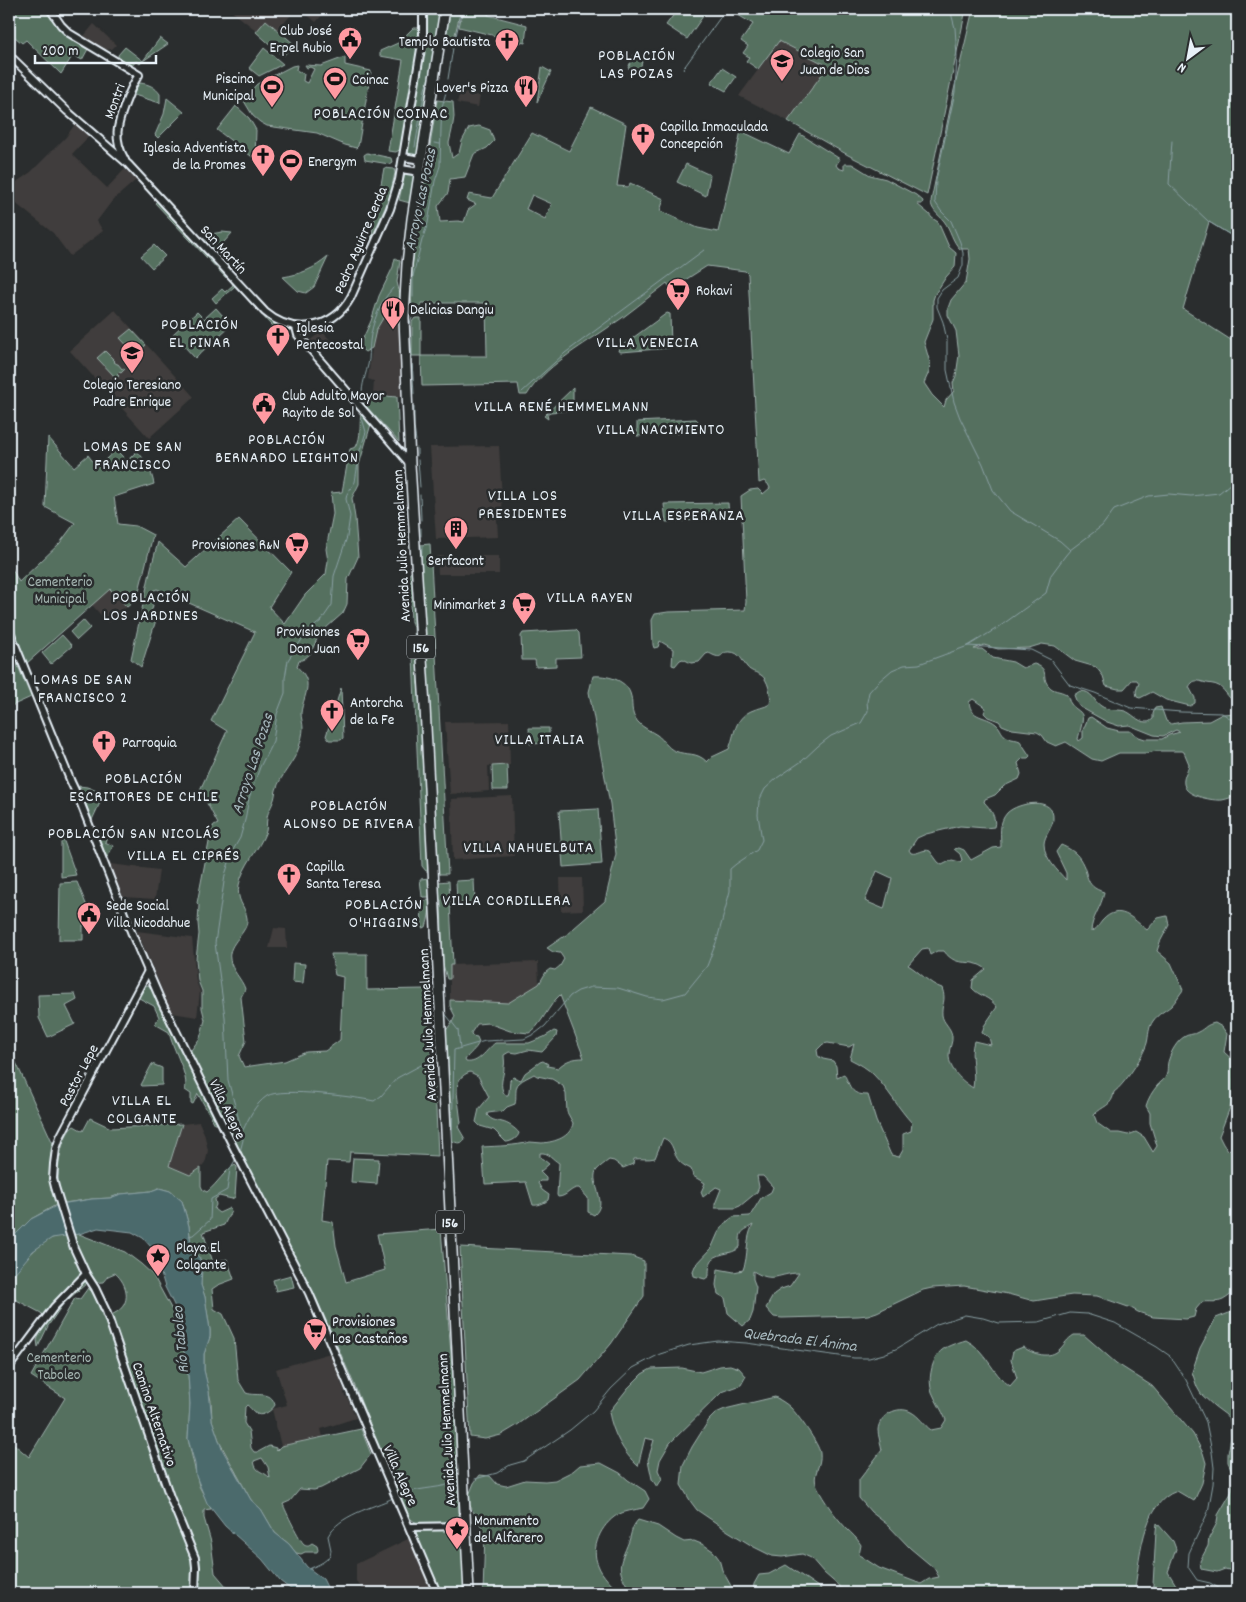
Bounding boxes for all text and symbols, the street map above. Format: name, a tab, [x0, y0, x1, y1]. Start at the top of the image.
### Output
place label: Club José Erpel Rubio	[269, 21, 332, 60]
public building icon: Club José Erpel Rubio	[337, 26, 363, 60]
church icon: Templo Bautista	[494, 28, 520, 62]
scale bar	[35, 32, 156, 64]
place label: Templo Bautista	[399, 32, 491, 54]
north arrow	[1164, 32, 1214, 82]
text: 200 m	[42, 41, 79, 63]
place label: Colegio San Juan de Dios	[800, 43, 870, 82]
district label: POBLACIÓN LAS POZAS	[598, 45, 676, 86]
school or university icon: Colegio San Juan de Dios	[769, 48, 795, 82]
text: N	[1174, 57, 1190, 78]
sports icon: Coinac	[322, 66, 348, 100]
place label: Piscina Municipal	[203, 69, 255, 108]
place label: Coinac	[352, 70, 389, 92]
sports icon: Piscina Municipal	[259, 74, 285, 108]
restaurant icon: Lover's Pizza	[513, 74, 539, 108]
place label: Lover's Pizza	[436, 78, 509, 100]
street label: Montri	[99, 81, 132, 122]
district label: POBLACIÓN COINAC	[313, 103, 449, 126]
place label: Capilla Inmaculada Concepción	[660, 117, 769, 156]
church icon: Capilla Inmaculada Concepción	[630, 122, 656, 156]
place label: Iglesia Adventista de la Promes	[143, 138, 247, 177]
church icon: Iglesia Adventista de la Promes	[250, 143, 276, 177]
water label: Arroyo Las Pozas	[399, 145, 444, 253]
sports icon: Energym	[278, 148, 304, 182]
place label: Energym	[308, 152, 357, 174]
street label: Pedro Aguirre Cerda	[329, 183, 395, 298]
street label: San Martín	[194, 221, 251, 280]
supermarket icon: Rokavi	[665, 277, 691, 311]
place label: Rokavi	[696, 281, 732, 303]
restaurant icon: Delicias Dangiu	[380, 296, 406, 330]
place label: Delicias Dangiu	[410, 300, 494, 322]
district label: POBLACIÓN EL PINAR	[161, 314, 239, 355]
place label: Iglesia Pentecostal	[296, 318, 364, 357]
church icon: Iglesia Pentecostal	[265, 323, 291, 357]
district label: VILLA VENECIA	[597, 332, 699, 355]
school or university icon: Colegio Teresiano Padre Enrique	[119, 340, 145, 374]
place label: Colegio Teresiano Padre Enrique	[83, 375, 181, 414]
place label: Club Adulto Mayor Rayito de Sol	[282, 386, 385, 425]
public building icon: Club Adulto Mayor Rayito de Sol	[251, 391, 277, 425]
district label: VILLA RENÉ HEMMELMANN	[475, 396, 649, 419]
district label: VILLA NACIMIENTO	[597, 419, 725, 442]
district label: POBLACIÓN BERNARDO LEIGHTON	[215, 429, 359, 470]
district label: LOMAS DE SAN FRANCISCO	[83, 436, 183, 477]
street label: Avenida Julio Hemmelmann	[388, 469, 418, 623]
district label: VILLA LOS PRESIDENTES	[478, 485, 568, 526]
district label: VILLA ESPERANZA	[623, 505, 745, 528]
building icon: Serfacont	[443, 516, 469, 550]
supermarket icon: Provisiones R&N	[284, 531, 310, 565]
place label: Provisiones R&N	[192, 535, 280, 557]
place label: Serfacont	[428, 551, 485, 573]
park label: Cementerio Municipal	[28, 572, 93, 611]
district label: POBLACIÓN LOS JARDINES	[103, 587, 199, 628]
district label: VILLA RAYEN	[547, 587, 633, 610]
supermarket icon: Minimarket 3	[511, 591, 537, 625]
place label: Minimarket 3	[434, 595, 506, 617]
place label: Provisiones Don Juan	[276, 622, 340, 661]
supermarket icon: Provisiones Don Juan	[345, 627, 371, 661]
road number: 156	[407, 636, 435, 659]
district label: LOMAS DE SAN FRANCISCO 2	[33, 669, 133, 710]
place label: Antorcha de la Fe	[350, 693, 404, 732]
church icon: Antorcha de la Fe	[319, 698, 345, 732]
water label: Arroyo Las Pozas	[226, 709, 281, 817]
church icon: Parroquia	[91, 729, 117, 763]
district label: VILLA ITALIA	[495, 729, 585, 752]
place label: Parroquia	[122, 733, 178, 755]
district label: POBLACIÓN ESCRITORES DE CHILE	[69, 768, 219, 809]
district label: POBLACIÓN ALONSO DE RIVERA	[283, 795, 415, 836]
district label: POBLACIÓN SAN NICOLÁS	[48, 823, 220, 846]
district label: VILLA NAHUELBUTA	[464, 837, 594, 860]
district label: VILLA EL CIPRÉS	[128, 845, 240, 868]
place label: Capilla Santa Teresa	[306, 857, 382, 896]
church icon: Capilla Santa Teresa	[276, 862, 302, 896]
district label: VILLA CORDILLERA	[442, 890, 572, 913]
district label: POBLACIÓN O'HIGGINS	[345, 894, 423, 935]
place label: Sede Social Villa Nicodahue	[106, 896, 191, 935]
public building icon: Sede Social Villa Nicodahue	[76, 901, 102, 935]
street label: Avenida Julio Hemmelmann	[414, 948, 444, 1102]
street label: Pastor Lepe	[54, 1041, 106, 1111]
street label: Villa Alegre	[202, 1076, 250, 1144]
district label: VILLA EL COLGANTE	[107, 1090, 177, 1131]
road number: 156	[436, 1210, 464, 1234]
place label: Playa El Colgante	[176, 1238, 227, 1277]
place icon: Playa El Colgante	[145, 1243, 171, 1277]
water label: Río Taboleo	[167, 1304, 196, 1374]
place label: Provisiones Los Castaños	[332, 1312, 408, 1351]
supermarket icon: Provisiones Los Castaños	[302, 1317, 328, 1351]
water label: Quebrada El Ánima	[742, 1322, 859, 1359]
park label: Cementerio Taboleo	[27, 1348, 92, 1387]
street label: Avenida Julio Hemmelmann	[433, 1353, 463, 1507]
street label: Camino Alternativo	[125, 1359, 181, 1470]
street label: Villa Alegre	[376, 1442, 423, 1510]
place label: Monumento del Alfarero	[474, 1511, 543, 1550]
place icon: Monumento del Alfarero	[444, 1516, 470, 1550]

